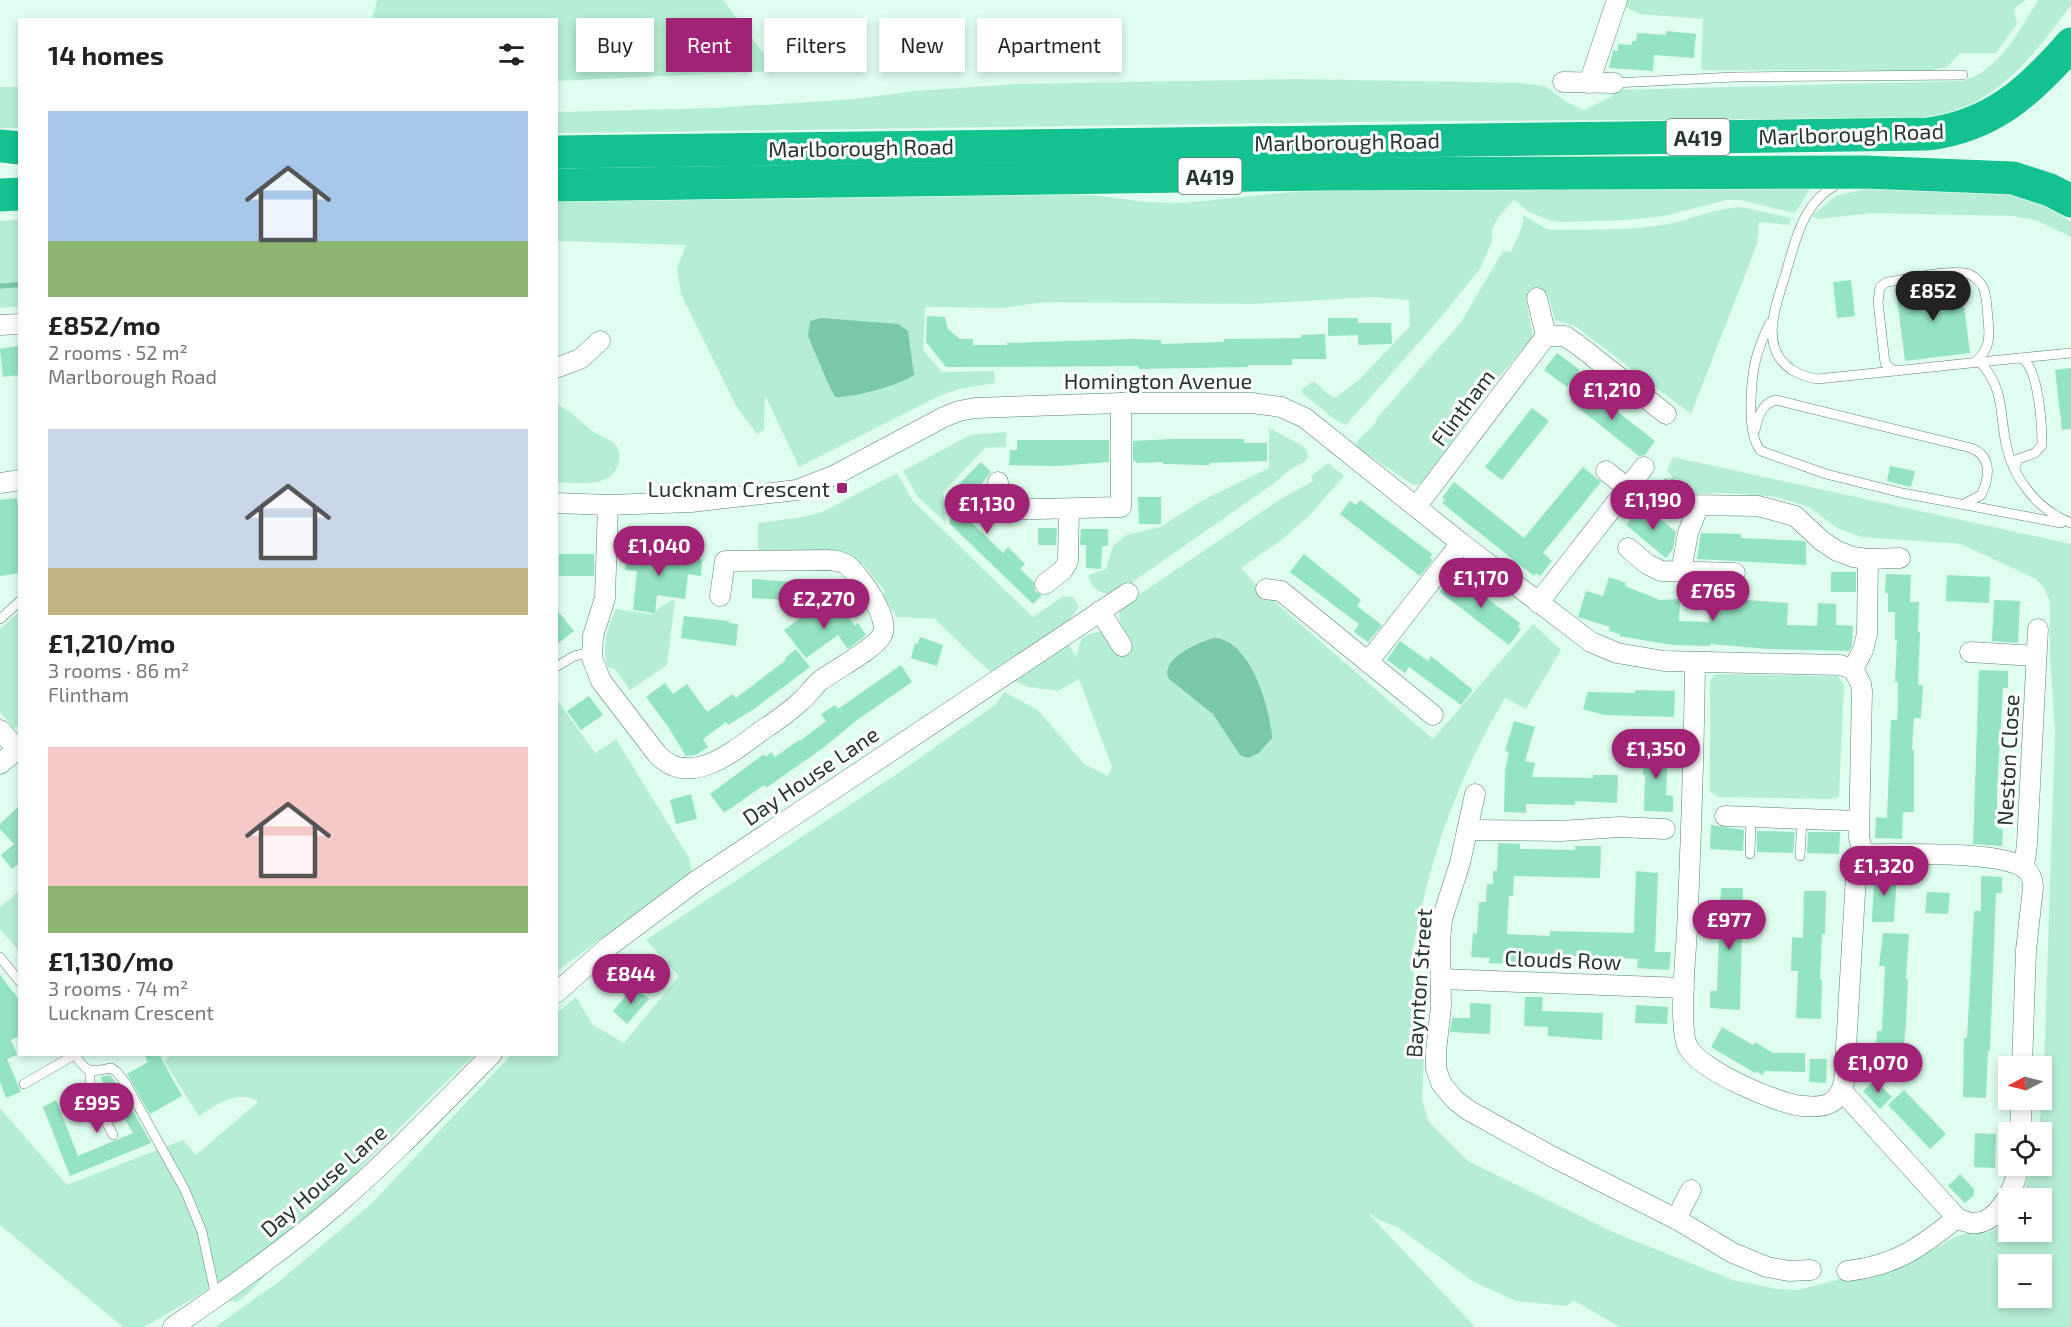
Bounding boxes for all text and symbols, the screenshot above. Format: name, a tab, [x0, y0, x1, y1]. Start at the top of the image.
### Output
chip: Buy	[576, 18, 654, 72]
chip: Rent	[666, 18, 752, 72]
chip: Filters	[764, 18, 867, 72]
chip: New	[879, 18, 965, 72]
chip: Apartment	[977, 18, 1122, 72]
icon: filters	[495, 38, 528, 71]
text: 14 homes	[48, 39, 164, 70]
street label: Marlborough Road	[1758, 117, 1944, 149]
road number: A419	[1666, 119, 1730, 155]
street label: Marlborough Road	[1254, 126, 1440, 156]
street label: Marlborough Road	[768, 132, 954, 162]
icon: home	[234, 150, 342, 258]
road number: A419	[1178, 158, 1242, 194]
pin: £852	[1897, 271, 1969, 322]
text: £852	[1910, 278, 1956, 302]
text: £852/mo	[48, 309, 161, 340]
text: 2 rooms · 52 m²	[48, 340, 188, 364]
text: Marlborough Road	[48, 364, 217, 388]
street label: Flintham	[1425, 364, 1499, 450]
street label: Homington Avenue	[1064, 367, 1252, 393]
pin: £1,210	[1563, 370, 1661, 421]
text: £1,210	[1583, 377, 1641, 401]
icon: home	[234, 468, 342, 576]
place label: Lucknam Crescent	[648, 475, 830, 501]
pin: £1,190	[1604, 480, 1702, 531]
marker: Lucknam Crescent	[835, 481, 849, 495]
pin: £1,130	[938, 484, 1036, 535]
text: £1,190	[1624, 487, 1682, 511]
text: £1,130	[959, 491, 1015, 515]
pin: £1,040	[610, 526, 708, 577]
text: £1,040	[627, 533, 691, 557]
pin: £1,170	[1432, 558, 1530, 609]
text: £1,170	[1453, 565, 1509, 589]
pin: £765	[1677, 571, 1749, 622]
text: £765	[1690, 578, 1736, 602]
pin: £2,270	[775, 579, 873, 630]
text: £2,270	[793, 586, 855, 610]
text: £1,210/mo	[48, 627, 175, 658]
text: 3 rooms · 86 m²	[48, 658, 189, 682]
text: Flintham	[48, 682, 129, 706]
street label: Neston Close	[1991, 694, 2023, 826]
street label: Day House Lane	[737, 720, 883, 830]
pin: £1,350	[1607, 729, 1705, 780]
text: £1,350	[1626, 736, 1686, 760]
icon: home	[234, 786, 342, 894]
pin: £1,320	[1835, 846, 1933, 897]
text: £1,320	[1854, 853, 1914, 877]
pin: £977	[1693, 900, 1765, 951]
street label: Baynton Street	[1400, 907, 1436, 1059]
text: £977	[1707, 907, 1751, 931]
street label: Clouds Row	[1504, 944, 1622, 974]
text: £1,130/mo	[48, 945, 174, 976]
pin: £844	[595, 954, 667, 1005]
text: £844	[606, 961, 656, 985]
text: 3 rooms · 74 m²	[48, 976, 188, 1000]
text: Lucknam Crescent	[48, 1000, 214, 1024]
pin: £1,070	[1829, 1043, 1927, 1094]
text: £1,070	[1848, 1050, 1909, 1074]
north arrow	[1998, 1056, 2052, 1110]
map controls	[1998, 1056, 2052, 1308]
pin: £995	[61, 1083, 133, 1134]
text: £995	[74, 1090, 120, 1114]
street label: Day House Lane	[255, 1118, 391, 1242]
button: locate	[1998, 1122, 2052, 1176]
button: +	[1998, 1188, 2052, 1242]
button: −	[1998, 1254, 2052, 1308]

